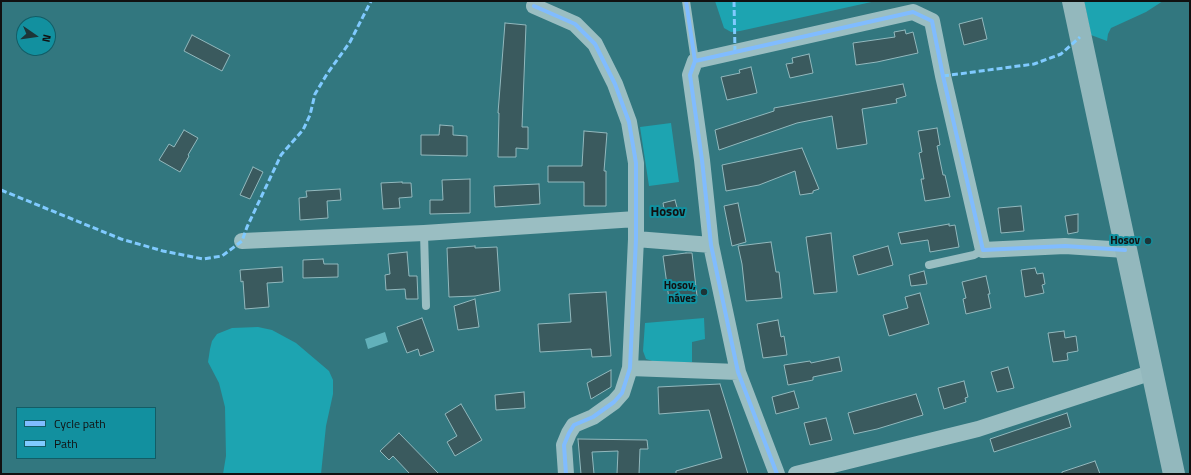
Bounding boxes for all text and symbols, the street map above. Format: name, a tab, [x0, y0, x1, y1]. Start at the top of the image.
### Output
north arrow	[16, 16, 56, 56]
text: N	[38, 33, 55, 44]
district label: Hosov	[650, 205, 686, 221]
place label: Hosov	[1110, 234, 1140, 248]
marker: Hosov	[1143, 236, 1153, 246]
place label: Hosov, náves	[664, 279, 696, 305]
marker: Hosov, náves	[699, 287, 709, 297]
legend	[16, 407, 156, 459]
text: Cycle path	[54, 414, 106, 433]
text: Path	[54, 434, 78, 453]

